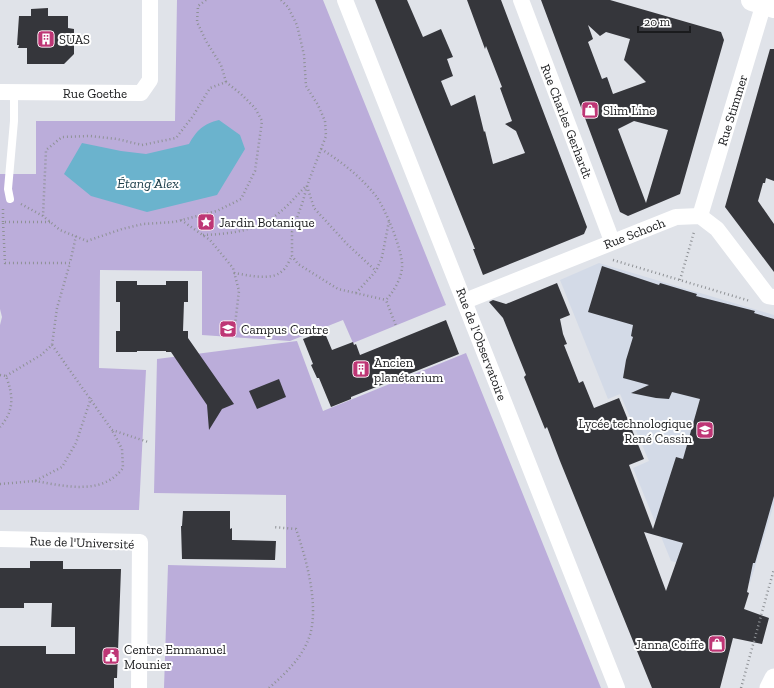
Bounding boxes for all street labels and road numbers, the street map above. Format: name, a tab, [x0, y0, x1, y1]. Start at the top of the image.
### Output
street label: Rue Charles Gerhardt	[538, 62, 595, 181]
street label: Rue Stimmer	[715, 73, 750, 148]
street label: Rue Goethe	[63, 86, 127, 101]
street label: Rue Schoch	[601, 215, 668, 252]
street label: Rue de l'Observatoire	[453, 286, 510, 403]
street label: Rue de l'Université	[29, 533, 135, 552]

